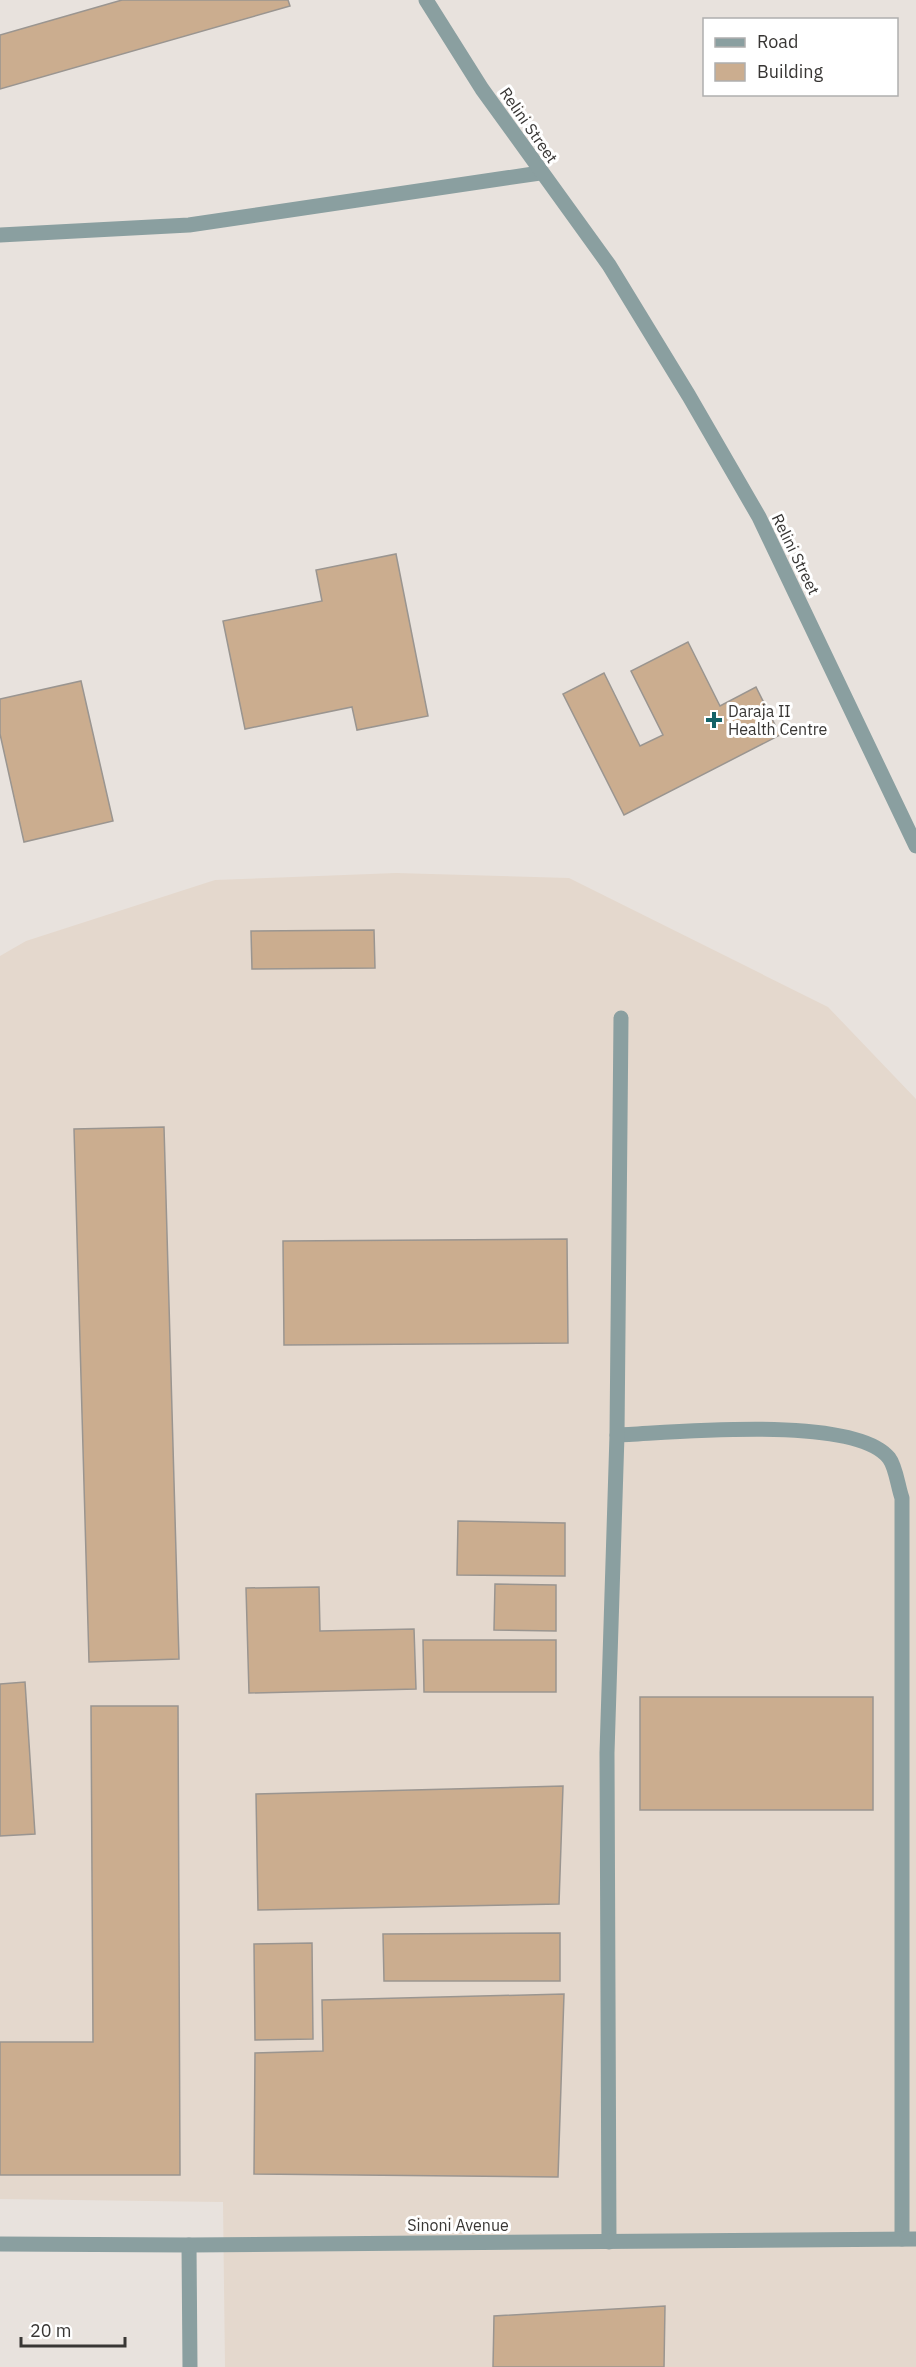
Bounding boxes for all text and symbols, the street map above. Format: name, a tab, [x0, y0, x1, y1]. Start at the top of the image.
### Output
legend	[703, 18, 898, 96]
text: Road	[757, 30, 798, 53]
text: Building	[757, 60, 824, 83]
street label: Relini Street	[496, 83, 562, 167]
street label: Relini Street	[768, 510, 824, 598]
place label: Daraja II Health Centre	[728, 701, 828, 739]
marker: Daraja II Health Centre	[705, 711, 723, 729]
street label: Sinoni Avenue	[407, 2215, 509, 2235]
scale bar	[21, 2310, 124, 2348]
text: 20 m	[30, 2319, 72, 2342]

